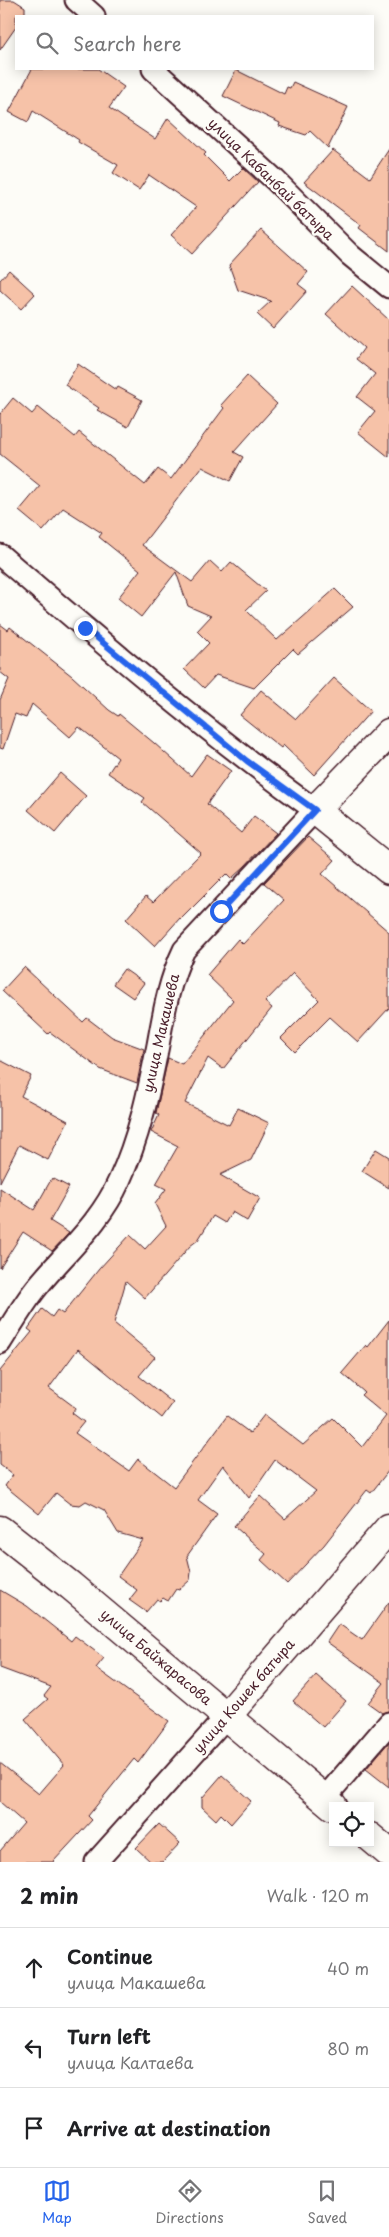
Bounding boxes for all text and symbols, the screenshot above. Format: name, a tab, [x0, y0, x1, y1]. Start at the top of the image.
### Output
search box	[15, 15, 374, 70]
icon: search	[33, 29, 61, 57]
text: Search here	[73, 29, 182, 57]
street label: улица Кабанбай батыра	[204, 113, 339, 245]
route end	[74, 617, 97, 640]
route start	[210, 900, 233, 923]
street label: улица Макашева	[137, 971, 184, 1094]
street label: улица Байжарасова	[96, 1604, 217, 1710]
street label: улица Кошек батыра	[188, 1634, 299, 1758]
map controls	[329, 1802, 374, 1847]
button: locate	[329, 1802, 374, 1847]
text: 2 min	[20, 1879, 79, 1911]
text: Walk · 120 m	[267, 1883, 369, 1907]
text: Continue	[67, 1942, 153, 1970]
icon: ahead	[20, 1954, 48, 1982]
text: 40 m	[327, 1956, 369, 1980]
text: улица Макашева	[67, 1970, 206, 1994]
text: Turn left	[67, 2022, 151, 2050]
icon: left	[20, 2034, 48, 2062]
text: 80 m	[327, 2036, 369, 2060]
text: улица Калтаева	[67, 2050, 193, 2074]
icon: arrive	[20, 2114, 48, 2142]
text: Arrive at destination	[67, 2114, 271, 2142]
tab: Map	[42, 2177, 72, 2228]
tab: Directions	[156, 2177, 224, 2228]
tab: Saved	[307, 2177, 347, 2228]

